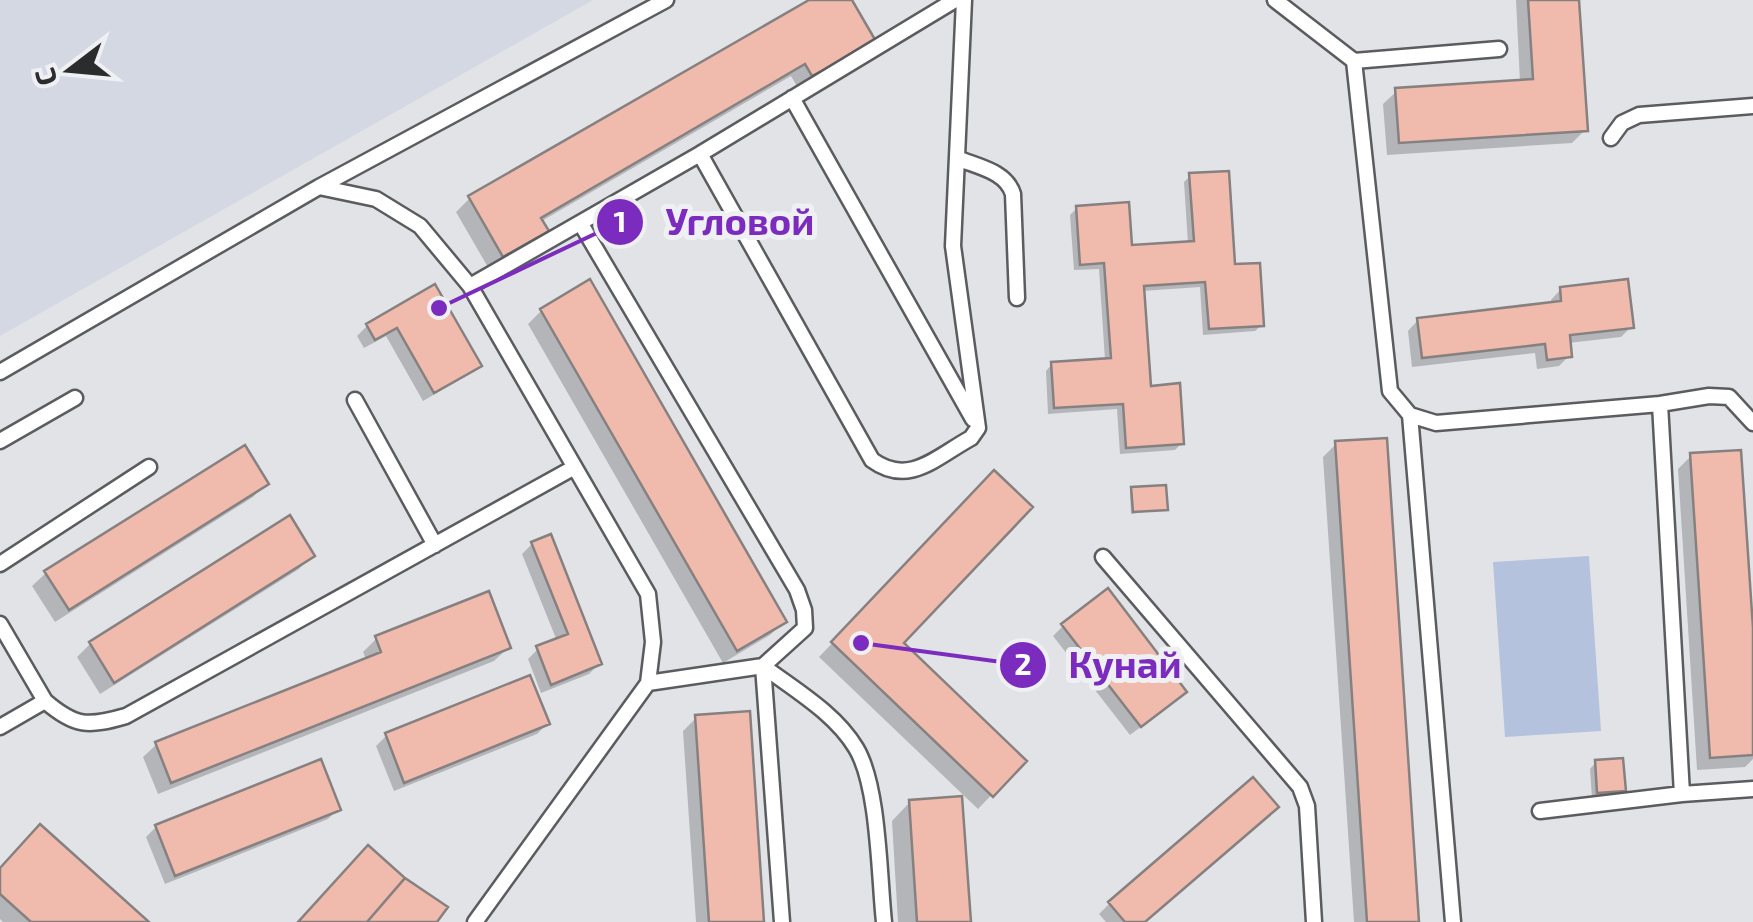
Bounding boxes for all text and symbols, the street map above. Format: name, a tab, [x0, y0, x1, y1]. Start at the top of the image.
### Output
north arrow	[20, 20, 120, 120]
text: С	[26, 65, 64, 90]
callout: Угловой	[595, 188, 834, 256]
text: Угловой	[666, 197, 814, 243]
text: 1	[614, 202, 626, 238]
callout: Кунай	[998, 631, 1202, 699]
text: Кунай	[1068, 640, 1182, 686]
text: 2	[1014, 645, 1032, 681]

